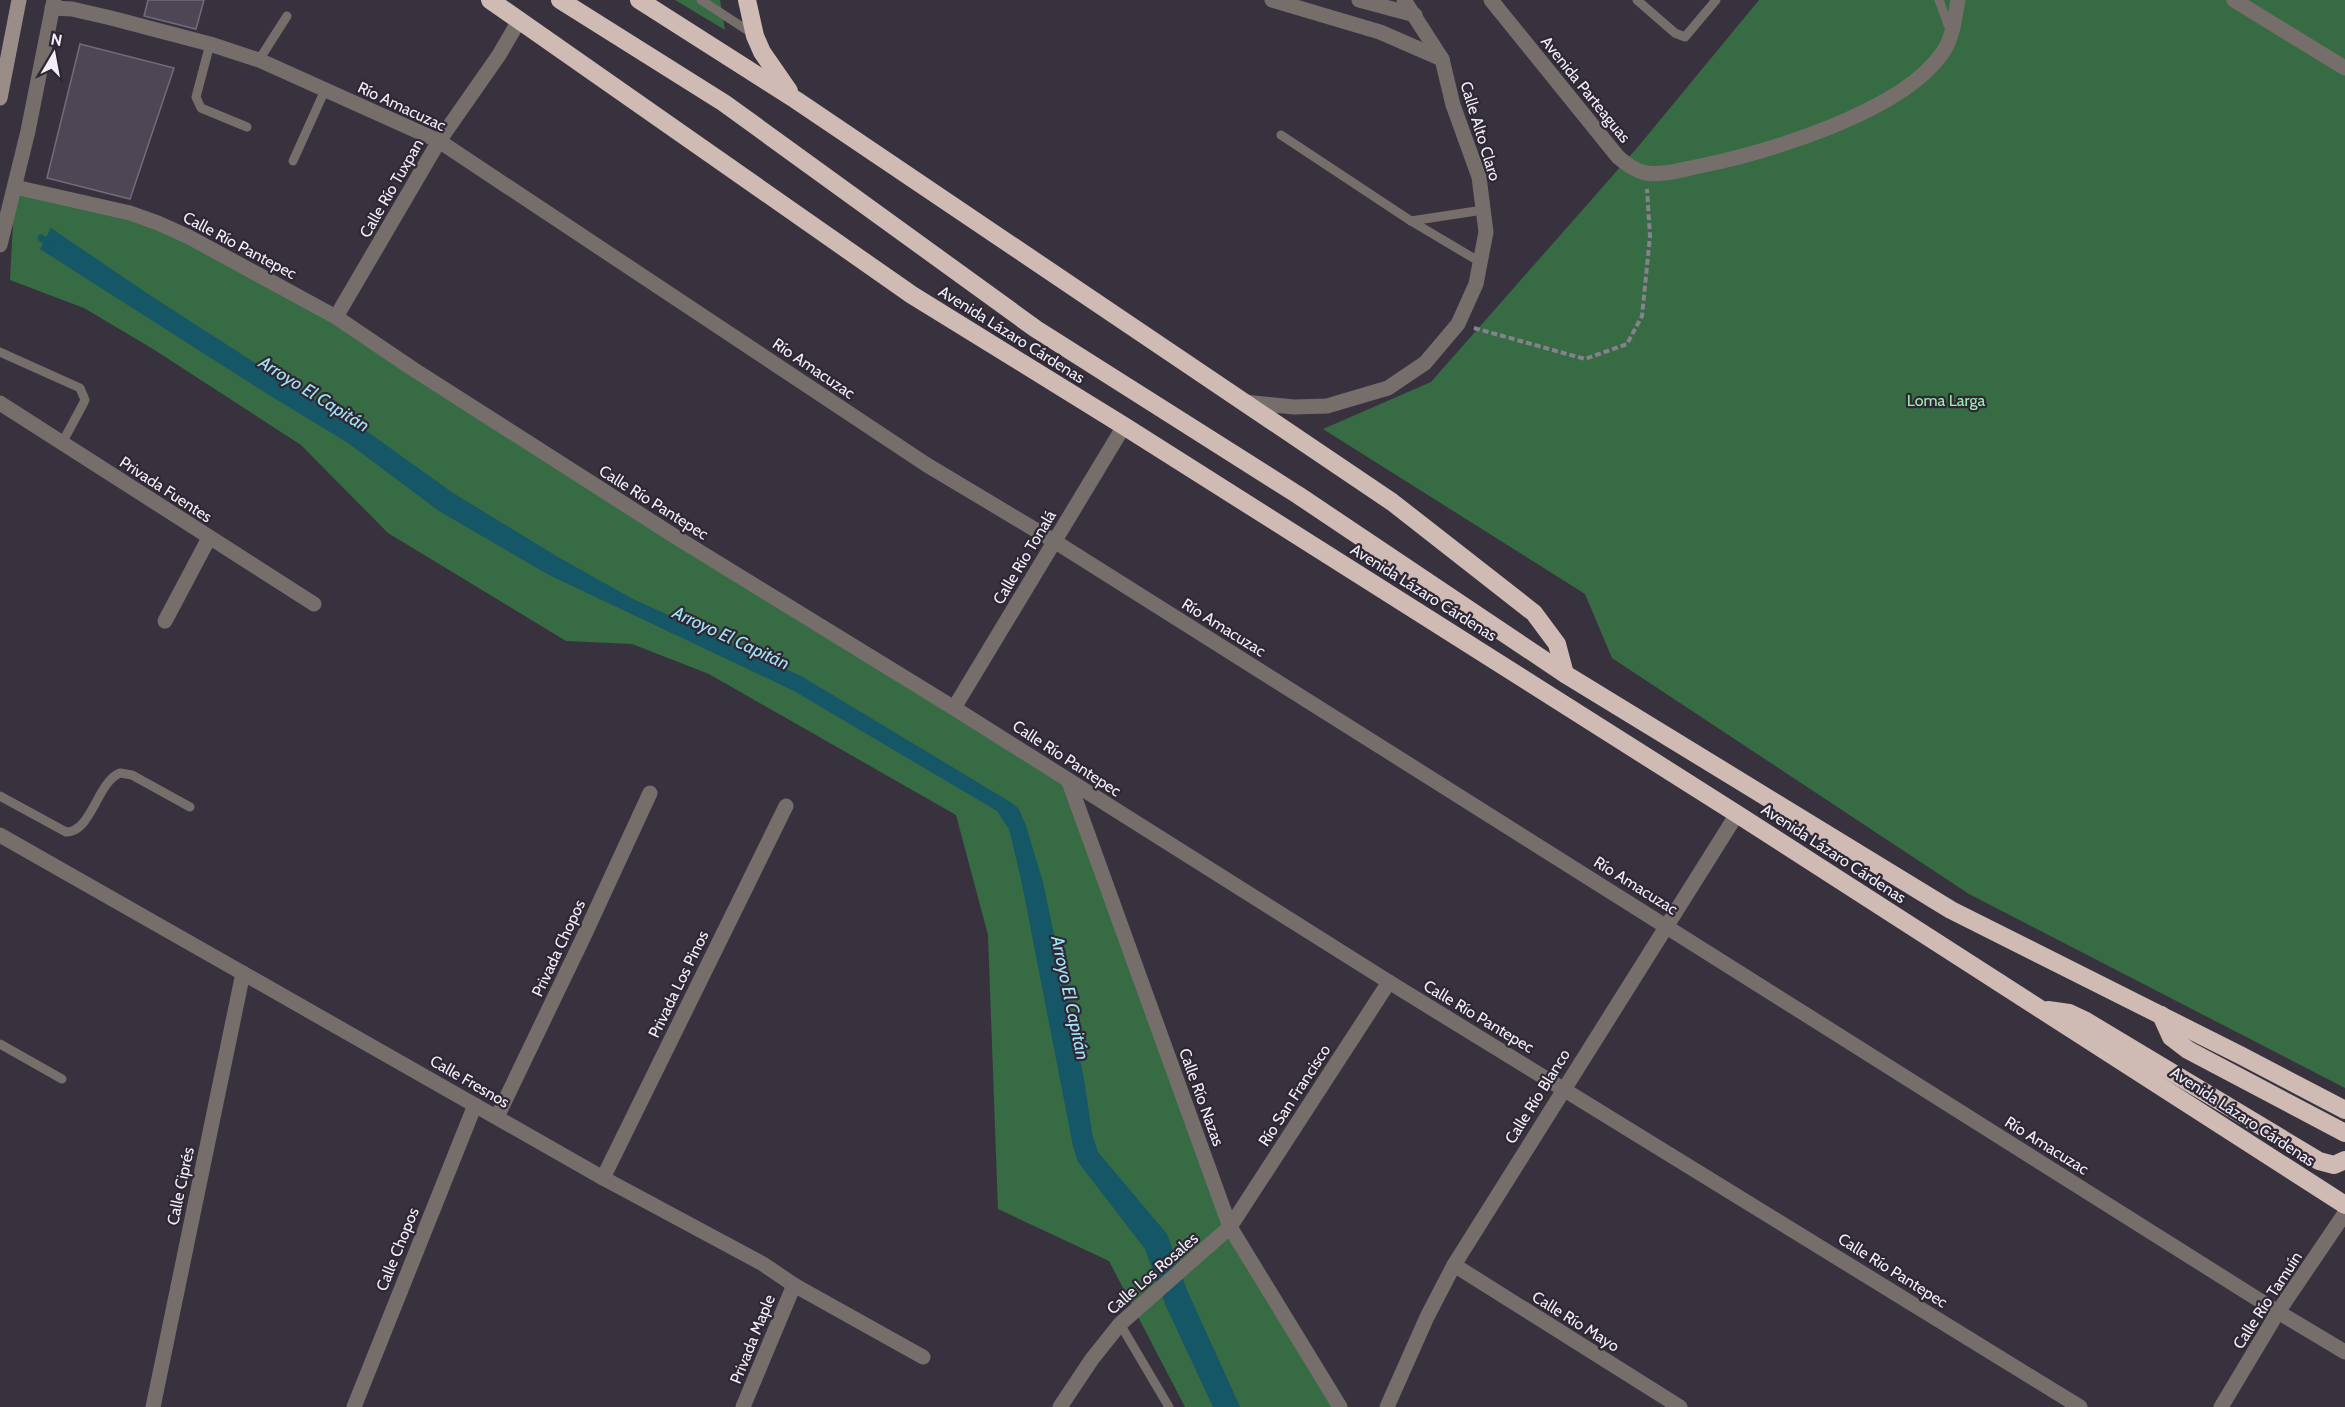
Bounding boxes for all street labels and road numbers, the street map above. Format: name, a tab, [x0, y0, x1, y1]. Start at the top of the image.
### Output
street label: Avenida Parteaguas	[1537, 32, 1635, 147]
street label: Río Amacuzac	[355, 78, 449, 135]
street label: Calle Alto Claro	[1456, 79, 1505, 183]
street label: Calle Río Tuxpan	[356, 135, 427, 241]
street label: Calle Río Pantepec	[180, 208, 300, 283]
street label: Avenida Lázaro Cárdenas	[935, 282, 1089, 387]
street label: Río Amacuzac	[769, 334, 858, 403]
street label: Privada Fuentes	[116, 452, 216, 527]
street label: Calle Río Pantepec	[596, 461, 712, 544]
street label: Calle Río Tonalá	[989, 507, 1060, 608]
street label: Avenida Lázaro Cárdenas	[1347, 540, 1501, 645]
street label: Río Amacuzac	[1178, 594, 1269, 661]
street label: Calle Río Pantepec	[1009, 716, 1125, 801]
street label: Avenida Lázaro Cárdenas	[1758, 800, 1910, 907]
street label: Río Amacuzac	[1590, 852, 1681, 919]
street label: Privada Chopos	[528, 896, 589, 1000]
street label: Privada Los Pinos	[644, 927, 713, 1041]
street label: Calle Río Pantepec	[1420, 976, 1537, 1057]
street label: Río San Francisco	[1254, 1041, 1334, 1150]
street label: Calle Río Blanco	[1501, 1045, 1574, 1147]
street label: Calle Río Nazas	[1175, 1046, 1228, 1149]
street label: Calle Fresnos	[427, 1051, 513, 1112]
street label: Avenida Lázaro Cárdenas	[2167, 1063, 2319, 1170]
street label: Río Amacuzac	[2001, 1112, 2092, 1179]
street label: Calle Ciprés	[163, 1145, 198, 1227]
street label: Calle Chopos	[372, 1204, 423, 1294]
street label: Calle Los Rosales	[1103, 1228, 1202, 1318]
street label: Calle Río Pantepec	[1835, 1229, 1951, 1312]
street label: Calle Río Tamuín	[2229, 1248, 2306, 1352]
street label: Calle Río Mayo	[1529, 1287, 1623, 1356]
street label: Privada Maple	[726, 1292, 779, 1387]

